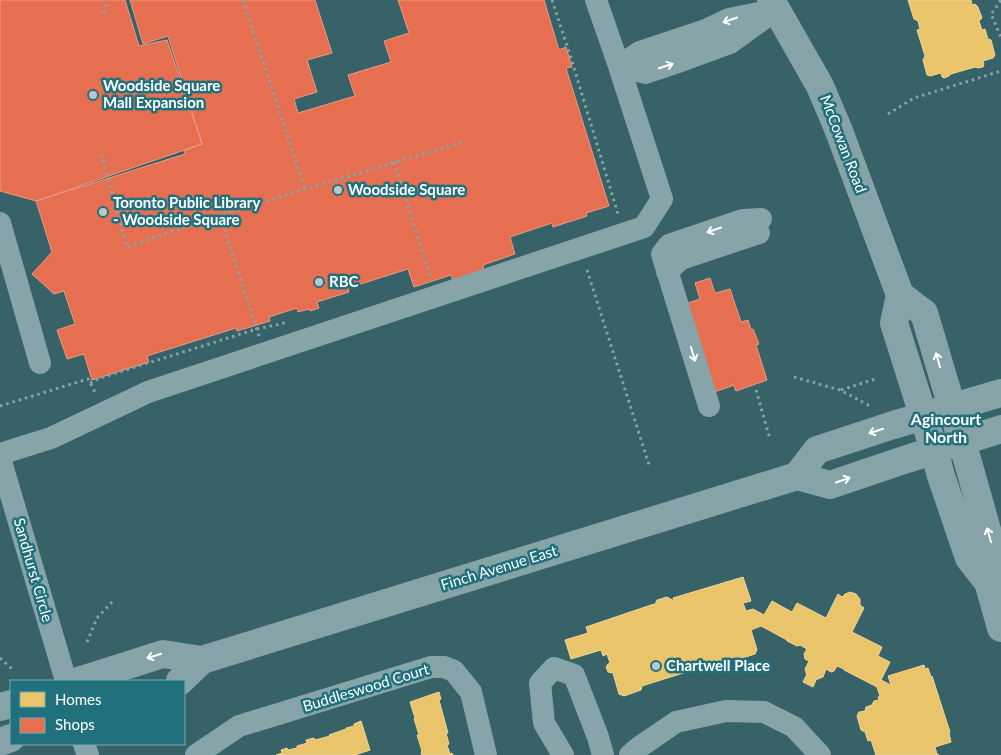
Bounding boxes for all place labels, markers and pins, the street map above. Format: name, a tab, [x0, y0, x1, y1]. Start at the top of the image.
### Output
place label: Woodside Square Mall Expansion	[103, 76, 220, 111]
marker: Woodside Square Mall Expansion	[87, 89, 99, 101]
place label: Woodside Square	[348, 180, 465, 198]
marker: Woodside Square	[332, 184, 344, 196]
place label: Toronto Public Library - Woodside Square	[113, 193, 260, 228]
marker: Toronto Public Library - Woodside Square	[97, 206, 109, 218]
place label: RBC	[329, 272, 359, 290]
marker: RBC	[313, 276, 325, 288]
place label: Chartwell Place	[666, 656, 770, 674]
marker: Chartwell Place	[650, 660, 662, 672]

